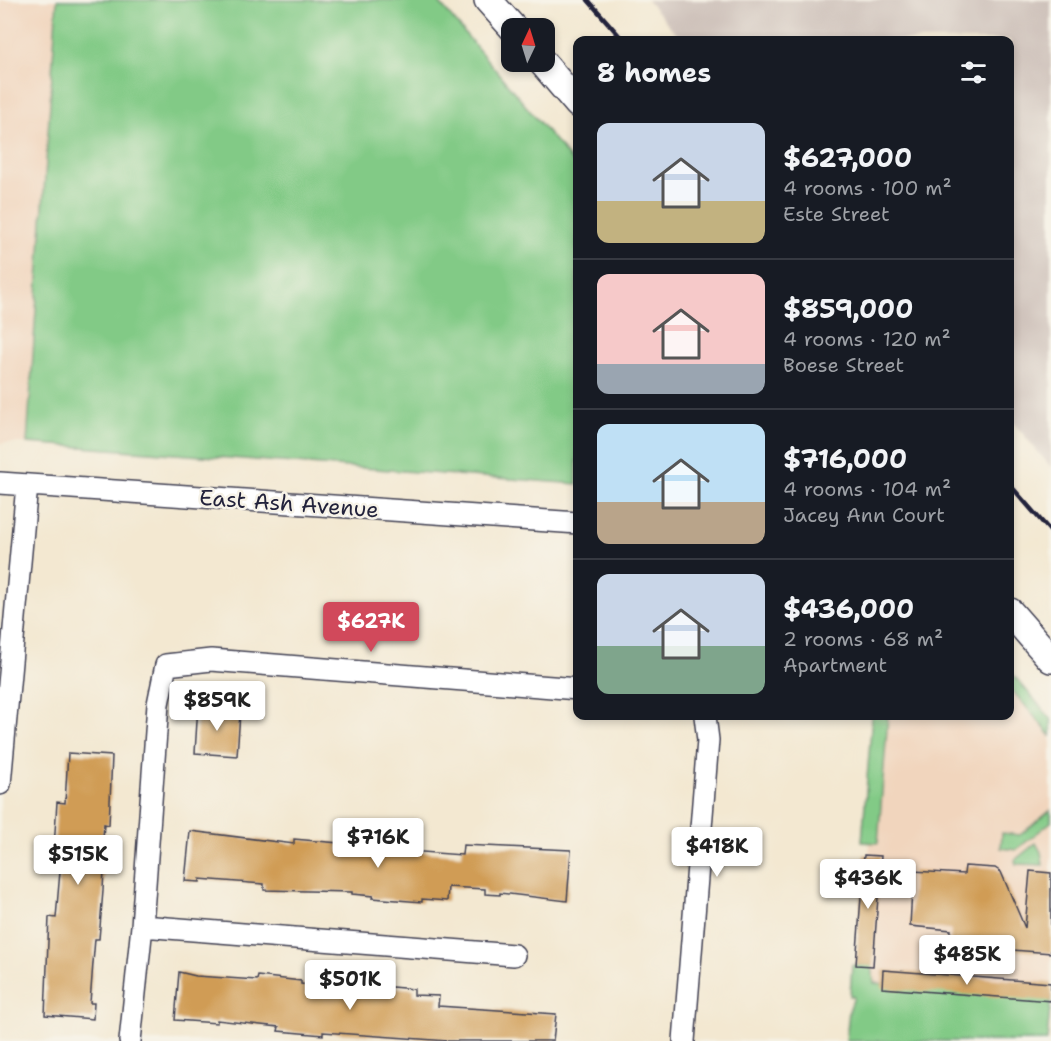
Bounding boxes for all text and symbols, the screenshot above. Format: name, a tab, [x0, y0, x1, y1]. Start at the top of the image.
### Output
north arrow	[501, 18, 555, 72]
map controls	[501, 18, 555, 72]
text: 8 homes	[597, 55, 711, 90]
icon: filters	[957, 56, 990, 89]
text: $627,000	[783, 140, 912, 175]
icon: home	[645, 147, 717, 219]
text: 4 rooms · 100 m²	[783, 175, 952, 201]
text: Este Street	[783, 201, 890, 227]
text: $859,000	[783, 291, 913, 326]
icon: home	[645, 298, 717, 370]
text: 4 rooms · 120 m²	[783, 326, 951, 352]
text: Boese Street	[783, 352, 904, 378]
text: $716,000	[783, 441, 907, 476]
icon: home	[645, 448, 717, 520]
text: 4 rooms · 104 m²	[783, 476, 951, 502]
street label: East Ash Avenue	[198, 483, 380, 524]
text: Jacey Ann Court	[783, 502, 945, 528]
text: $436,000	[783, 591, 914, 626]
icon: home	[645, 598, 717, 670]
pin: $627K	[329, 602, 413, 653]
text: $627K	[337, 608, 405, 634]
text: 2 rooms · 68 m²	[783, 626, 943, 652]
text: Apartment	[783, 652, 887, 678]
pin: $859K	[175, 681, 259, 732]
text: $859K	[183, 687, 251, 713]
pin: $716K	[336, 818, 420, 869]
text: $716K	[347, 824, 409, 850]
pin: $418K	[675, 827, 759, 878]
text: $418K	[685, 833, 749, 859]
pin: $515K	[36, 835, 120, 886]
text: $515K	[48, 841, 108, 867]
pin: $436K	[826, 859, 910, 910]
text: $436K	[834, 865, 902, 891]
pin: $485K	[925, 935, 1009, 986]
text: $485K	[933, 941, 1001, 967]
pin: $501K	[308, 960, 392, 1011]
text: $501K	[319, 966, 381, 992]

